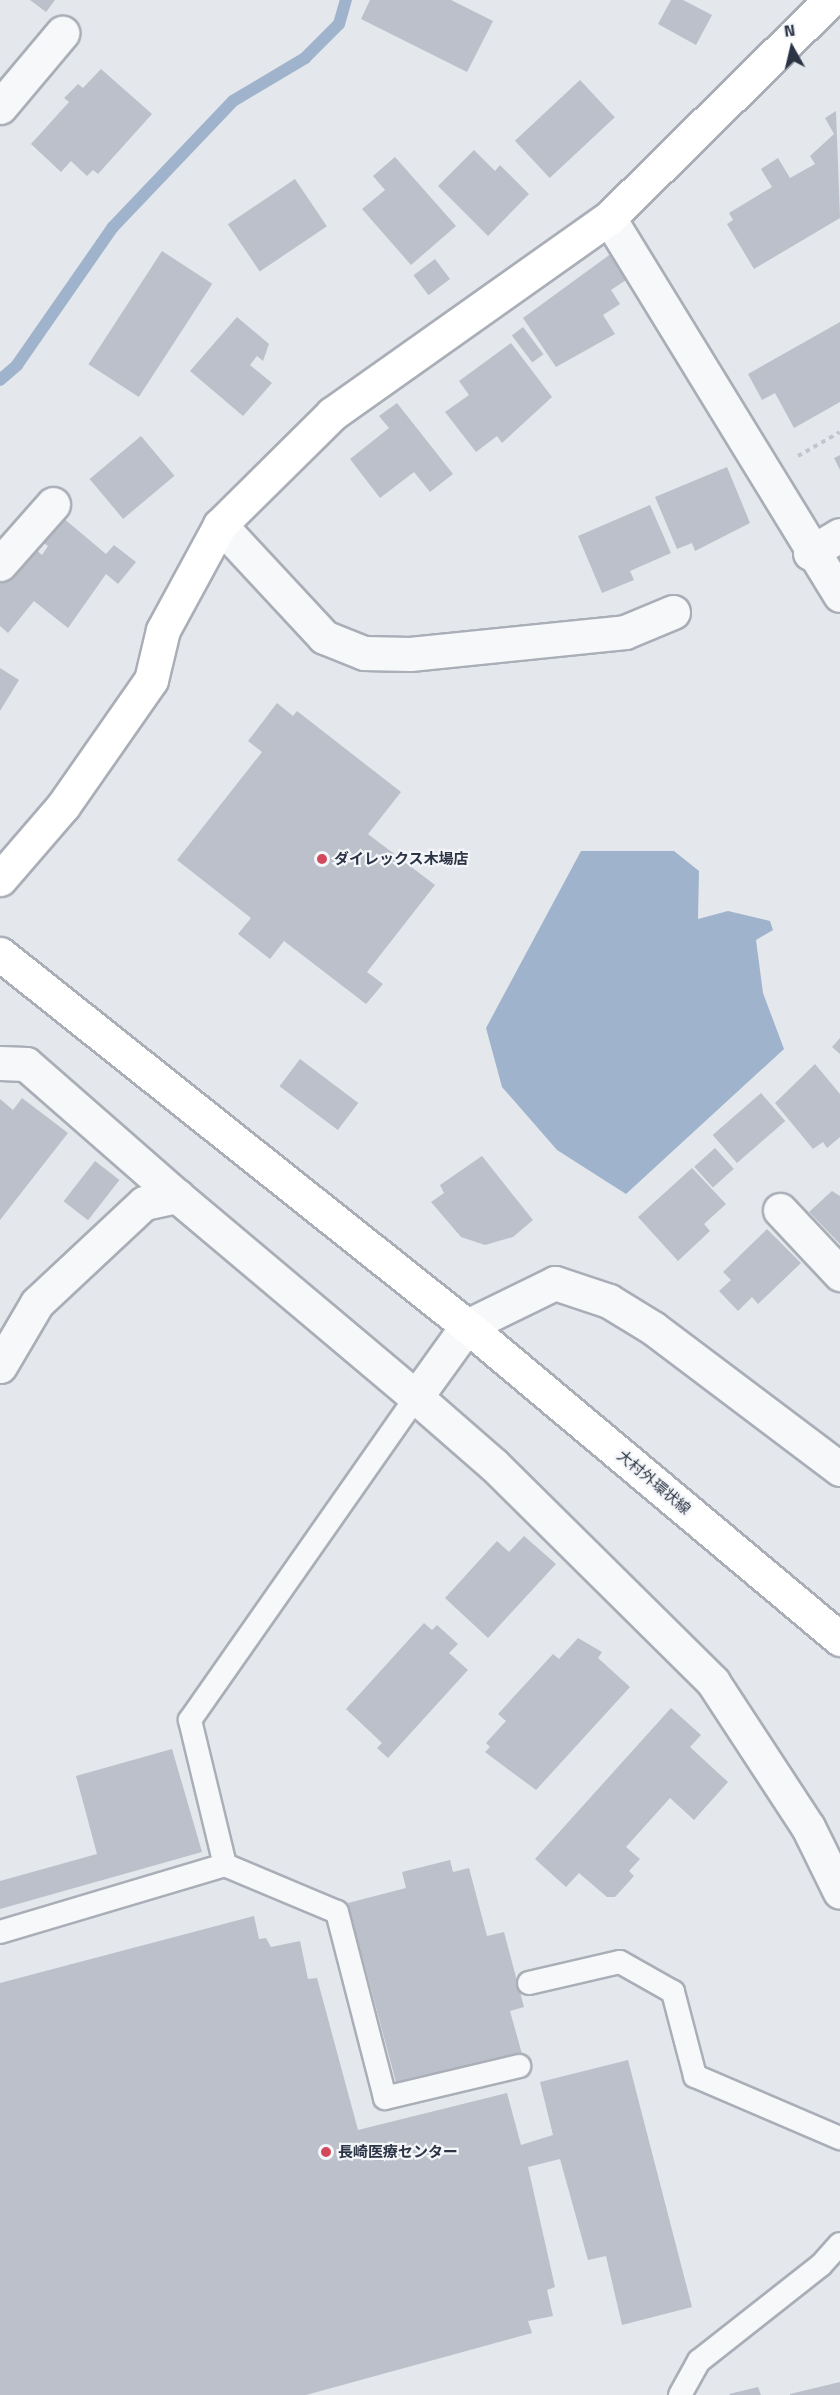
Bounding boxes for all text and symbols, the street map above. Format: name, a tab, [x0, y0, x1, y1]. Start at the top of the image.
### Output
north arrow	[762, 18, 822, 78]
text: N	[782, 18, 797, 43]
place label: ダイレックス木場店	[334, 850, 469, 868]
marker: ダイレックス木場店	[315, 852, 329, 866]
street label: 大村外環状線	[614, 1446, 694, 1518]
place label: 長崎医療センター	[338, 2143, 458, 2161]
marker: 長崎医療センター	[319, 2145, 333, 2159]

